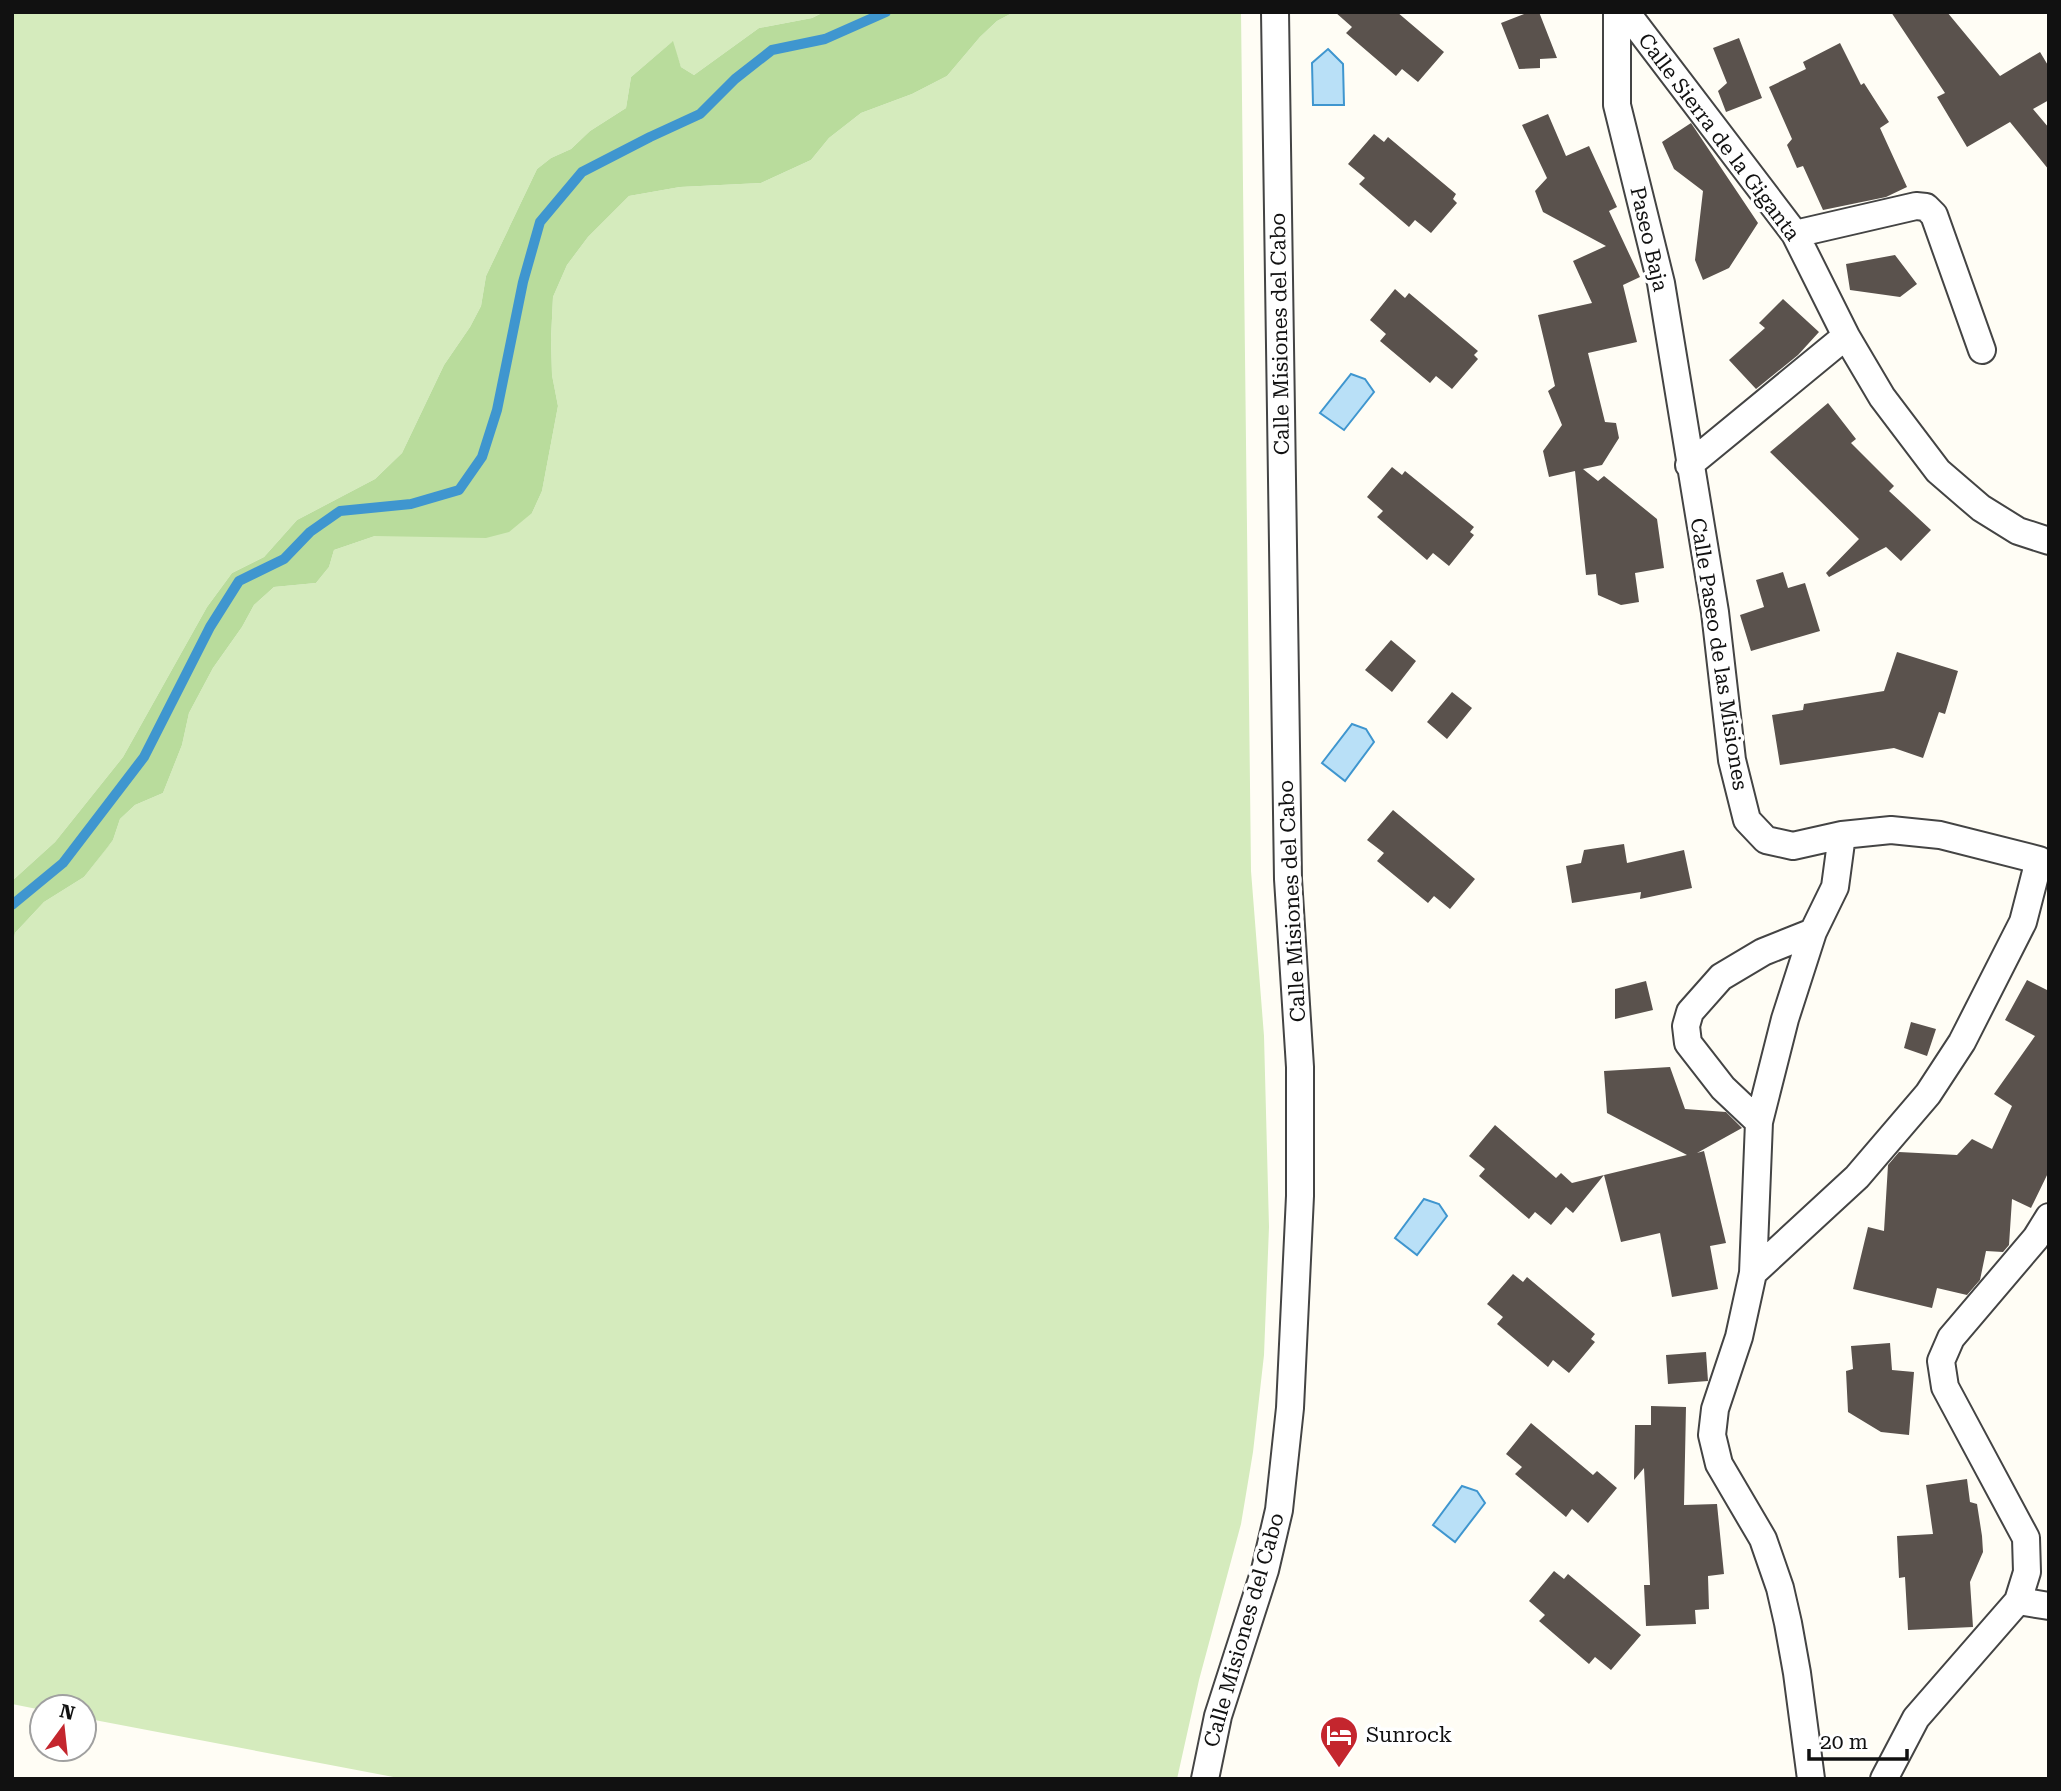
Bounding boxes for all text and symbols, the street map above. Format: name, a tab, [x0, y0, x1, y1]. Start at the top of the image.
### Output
street label: Calle Sierra de la Giganta	[1633, 29, 1805, 246]
street label: Paseo Baja	[1625, 184, 1673, 294]
street label: Calle Misiones del Cabo	[1266, 213, 1294, 455]
street label: Calle Paseo de las Misiones	[1686, 516, 1752, 792]
street label: Calle Misiones del Cabo	[1274, 779, 1310, 1023]
street label: Calle Misiones del Cabo	[1199, 1510, 1289, 1750]
north arrow	[28, 1693, 98, 1763]
text: N	[57, 1699, 78, 1725]
hotel icon: Sunrock	[1318, 1714, 1360, 1769]
scale bar	[1809, 1718, 1907, 1762]
place label: Sunrock	[1366, 1723, 1452, 1747]
text: 20 m	[1820, 1730, 1868, 1754]

